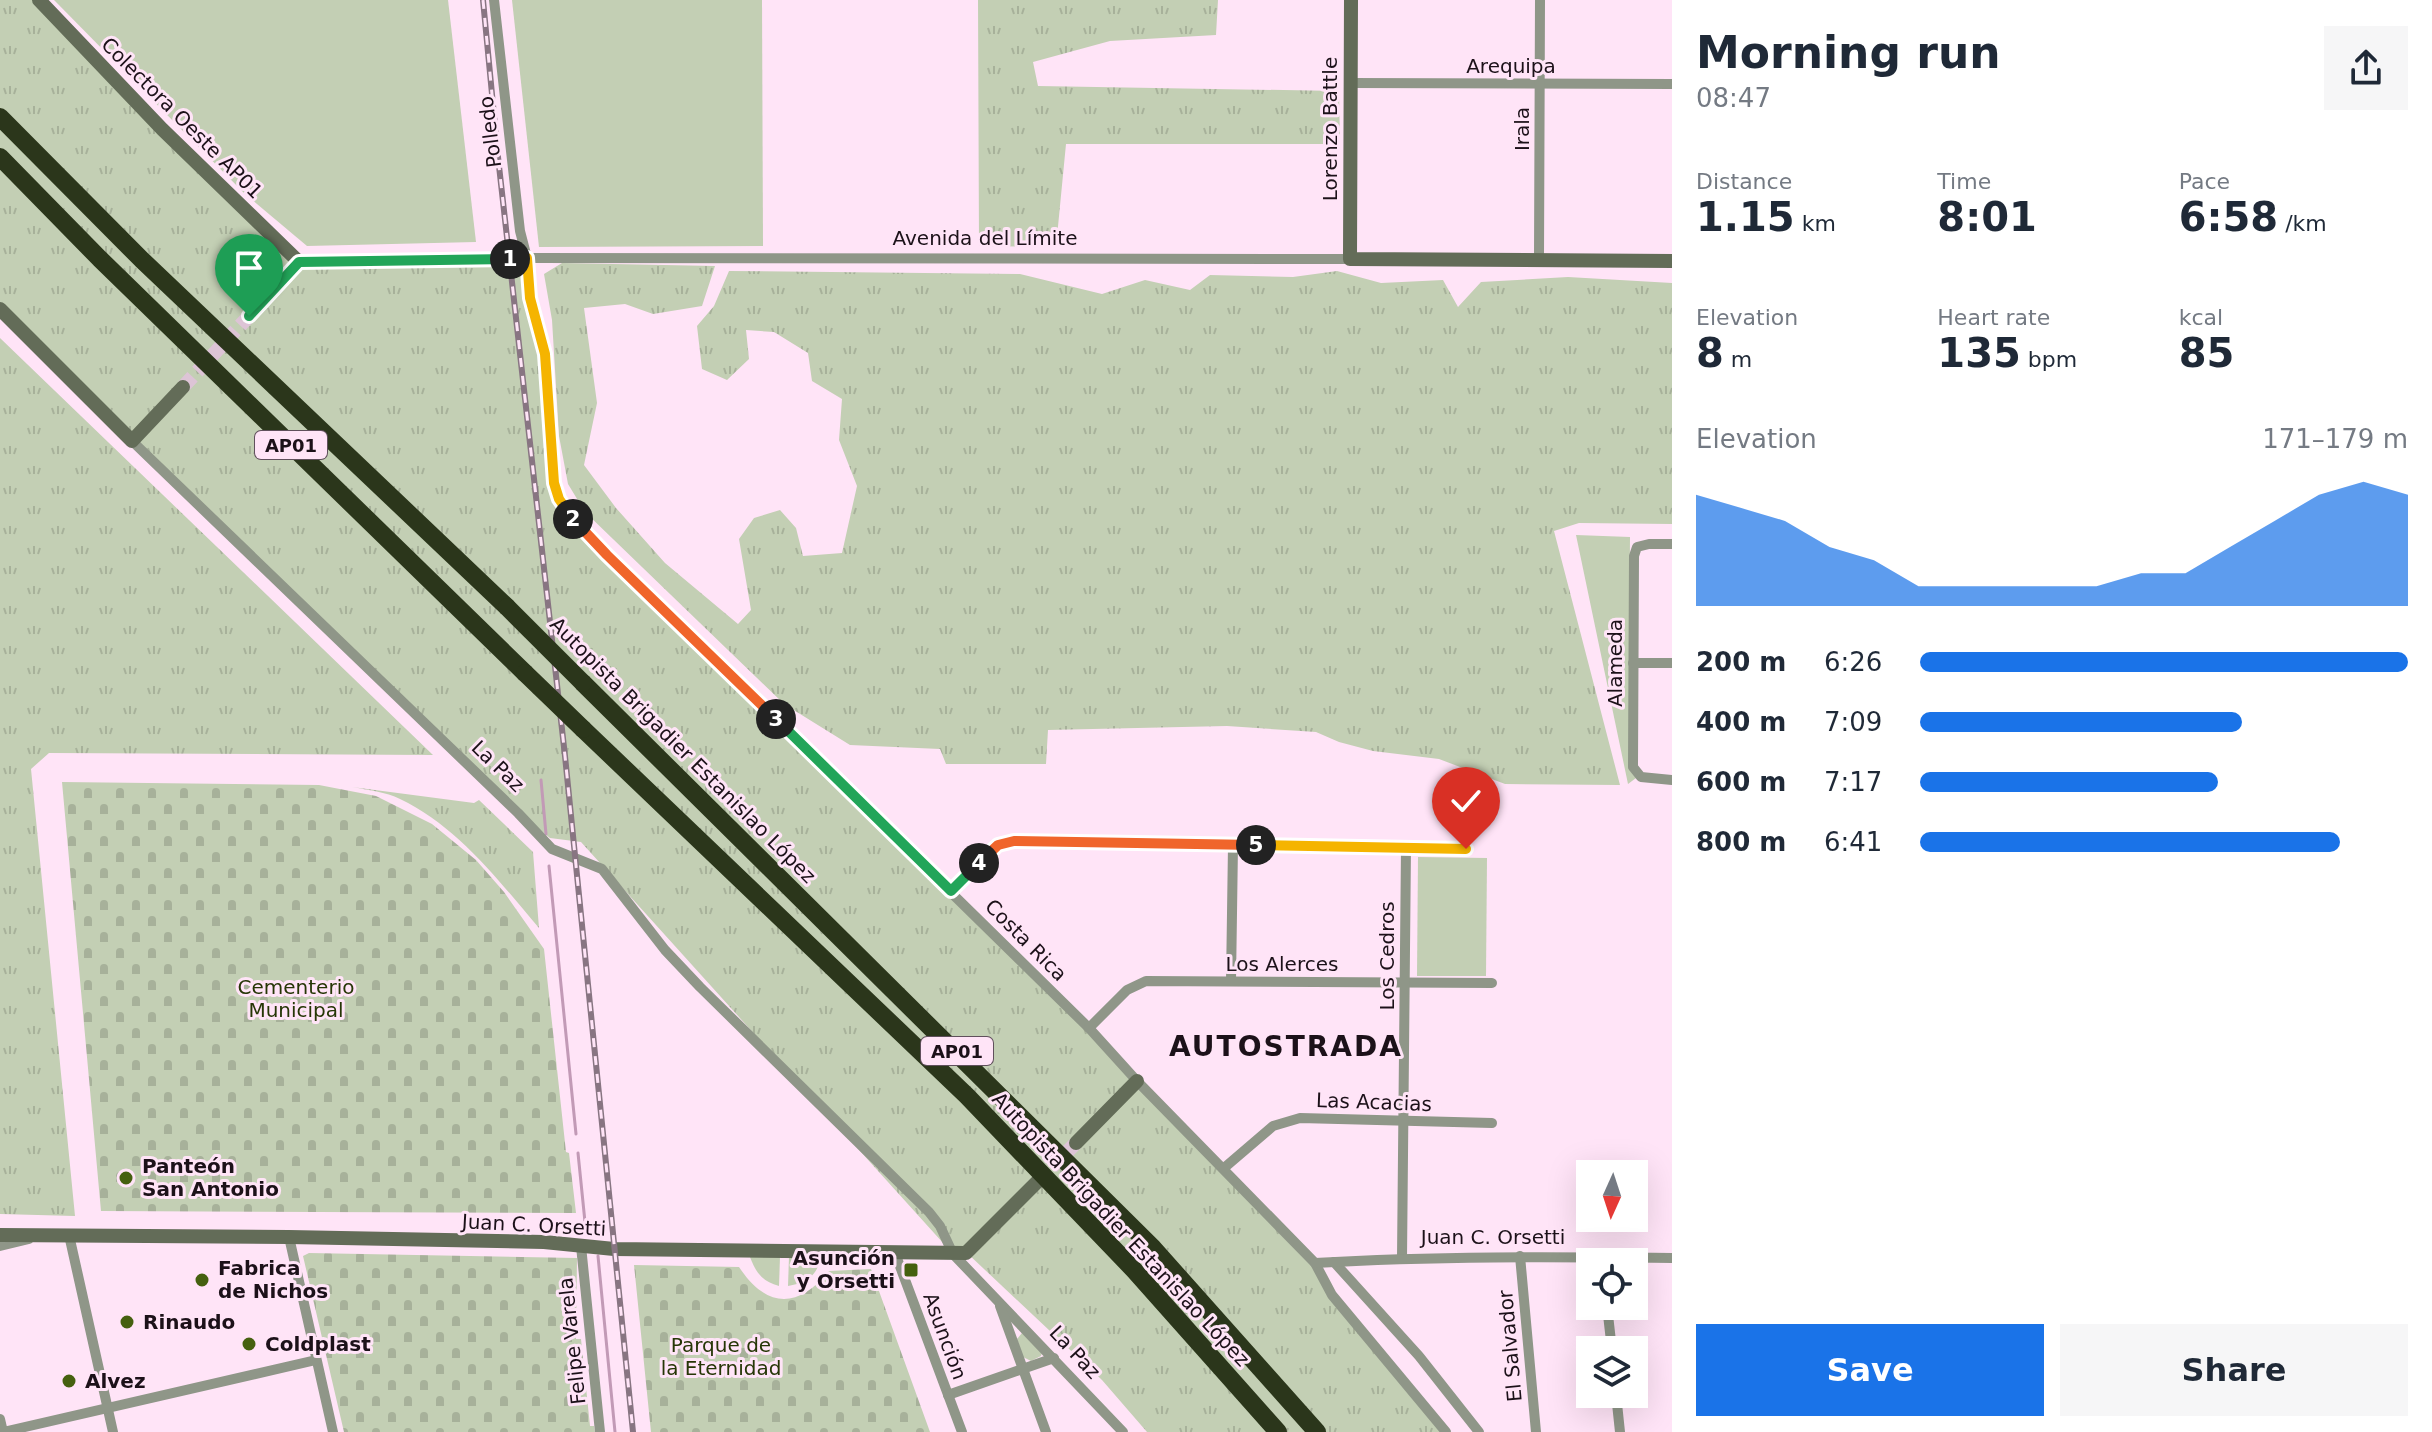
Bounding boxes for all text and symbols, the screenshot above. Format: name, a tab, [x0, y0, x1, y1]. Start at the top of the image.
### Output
button: share	[2324, 26, 2408, 110]
text: Morning run	[1696, 27, 2001, 78]
street label: Colectora Oeste AP01	[96, 32, 268, 204]
street label: Arequipa	[1466, 54, 1556, 78]
street label: Lorenzo Battle	[1318, 57, 1342, 201]
text: 08:47	[1696, 83, 1771, 113]
street label: Polledo	[474, 95, 506, 169]
street label: Irala	[1510, 107, 1534, 151]
text: Distance	[1696, 169, 1792, 194]
text: Time	[1937, 169, 1991, 194]
text: Pace	[2179, 169, 2230, 194]
text: 1.15	[1696, 194, 1795, 240]
text: 8:01	[1937, 194, 2037, 240]
text: 6:58	[2179, 194, 2278, 240]
text: km	[1795, 211, 1836, 236]
text: /km	[2278, 211, 2327, 236]
street label: Avenida del Límite	[893, 226, 1078, 250]
pin	[215, 234, 283, 316]
pin: 1	[490, 239, 530, 279]
icon: arrive	[227, 246, 271, 290]
text: 1	[502, 246, 518, 271]
text: Elevation	[1696, 305, 1798, 330]
text: Heart rate	[1937, 305, 2050, 330]
text: kcal	[2179, 305, 2223, 330]
text: 8	[1696, 330, 1724, 376]
text: 135	[1937, 330, 2021, 376]
text: 85	[2179, 330, 2234, 376]
text: m	[1724, 347, 1752, 372]
text: bpm	[2021, 347, 2077, 372]
text: Elevation	[1696, 424, 1817, 454]
text: 171–179 m	[2262, 424, 2408, 454]
road number: AP01	[255, 431, 327, 459]
pin: 2	[553, 499, 593, 539]
text: 2	[565, 506, 581, 531]
street label: Autopista Brigadier Estanislao López	[545, 612, 821, 888]
street label: Alameda	[1603, 619, 1627, 707]
text: 200 m	[1696, 647, 1786, 677]
text: 6:26	[1824, 647, 1882, 677]
pin: 3	[756, 699, 796, 739]
text: 3	[768, 706, 784, 731]
text: 400 m	[1696, 707, 1786, 737]
text: 7:09	[1824, 707, 1882, 737]
street label: La Paz	[467, 735, 529, 797]
pin	[1432, 767, 1500, 849]
text: 600 m	[1696, 767, 1786, 797]
text: 7:17	[1824, 767, 1882, 797]
icon: check	[1444, 779, 1488, 823]
pin: 5	[1236, 825, 1276, 865]
text: 800 m	[1696, 827, 1786, 857]
text: 6:41	[1824, 827, 1882, 857]
text: 5	[1248, 832, 1264, 857]
pin: 4	[959, 843, 999, 883]
text: 4	[971, 850, 987, 875]
street label: Costa Rica	[980, 894, 1072, 986]
street label: Los Cedros	[1375, 901, 1399, 1011]
street label: Los Alerces	[1226, 952, 1338, 976]
park label: Cementerio Municipal	[238, 975, 354, 1022]
district label: AUTOSTRADA	[1169, 1030, 1403, 1063]
road number: AP01	[921, 1037, 993, 1065]
street label: Autopista Brigadier Estanislao López	[987, 1087, 1255, 1371]
street label: Las Acacias	[1316, 1088, 1432, 1116]
place label: Panteón San Antonio	[142, 1154, 279, 1201]
north arrow	[1576, 1160, 1648, 1232]
map controls	[1576, 1160, 1648, 1408]
marker: Panteón San Antonio	[117, 1169, 135, 1187]
street label: Juan C. Orsetti	[459, 1209, 607, 1241]
street label: Juan C. Orsetti	[1419, 1225, 1565, 1249]
place label: Asunción y Orsetti	[792, 1246, 895, 1293]
button: locate	[1576, 1248, 1648, 1320]
place label: Fabrica de Nichos	[218, 1256, 328, 1303]
marker: Asunción y Orsetti	[902, 1261, 920, 1279]
marker: Fabrica de Nichos	[193, 1271, 211, 1289]
street label: Felipe Varela	[553, 1276, 591, 1406]
street label: El Salvador	[1493, 1288, 1527, 1403]
street label: Asunción	[918, 1289, 972, 1383]
place label: Rinaudo	[143, 1310, 235, 1334]
marker: Rinaudo	[118, 1313, 136, 1331]
street label: La Paz	[1045, 1321, 1105, 1383]
button: Save	[1696, 1324, 2044, 1416]
button: Share	[2060, 1324, 2408, 1416]
place label: Coldplast	[265, 1332, 371, 1356]
park label: Parque de la Eternidad	[661, 1333, 781, 1380]
marker: Coldplast	[240, 1335, 258, 1353]
button: layers	[1576, 1336, 1648, 1408]
place label: Alvez	[85, 1369, 146, 1393]
marker: Alvez	[60, 1372, 78, 1390]

